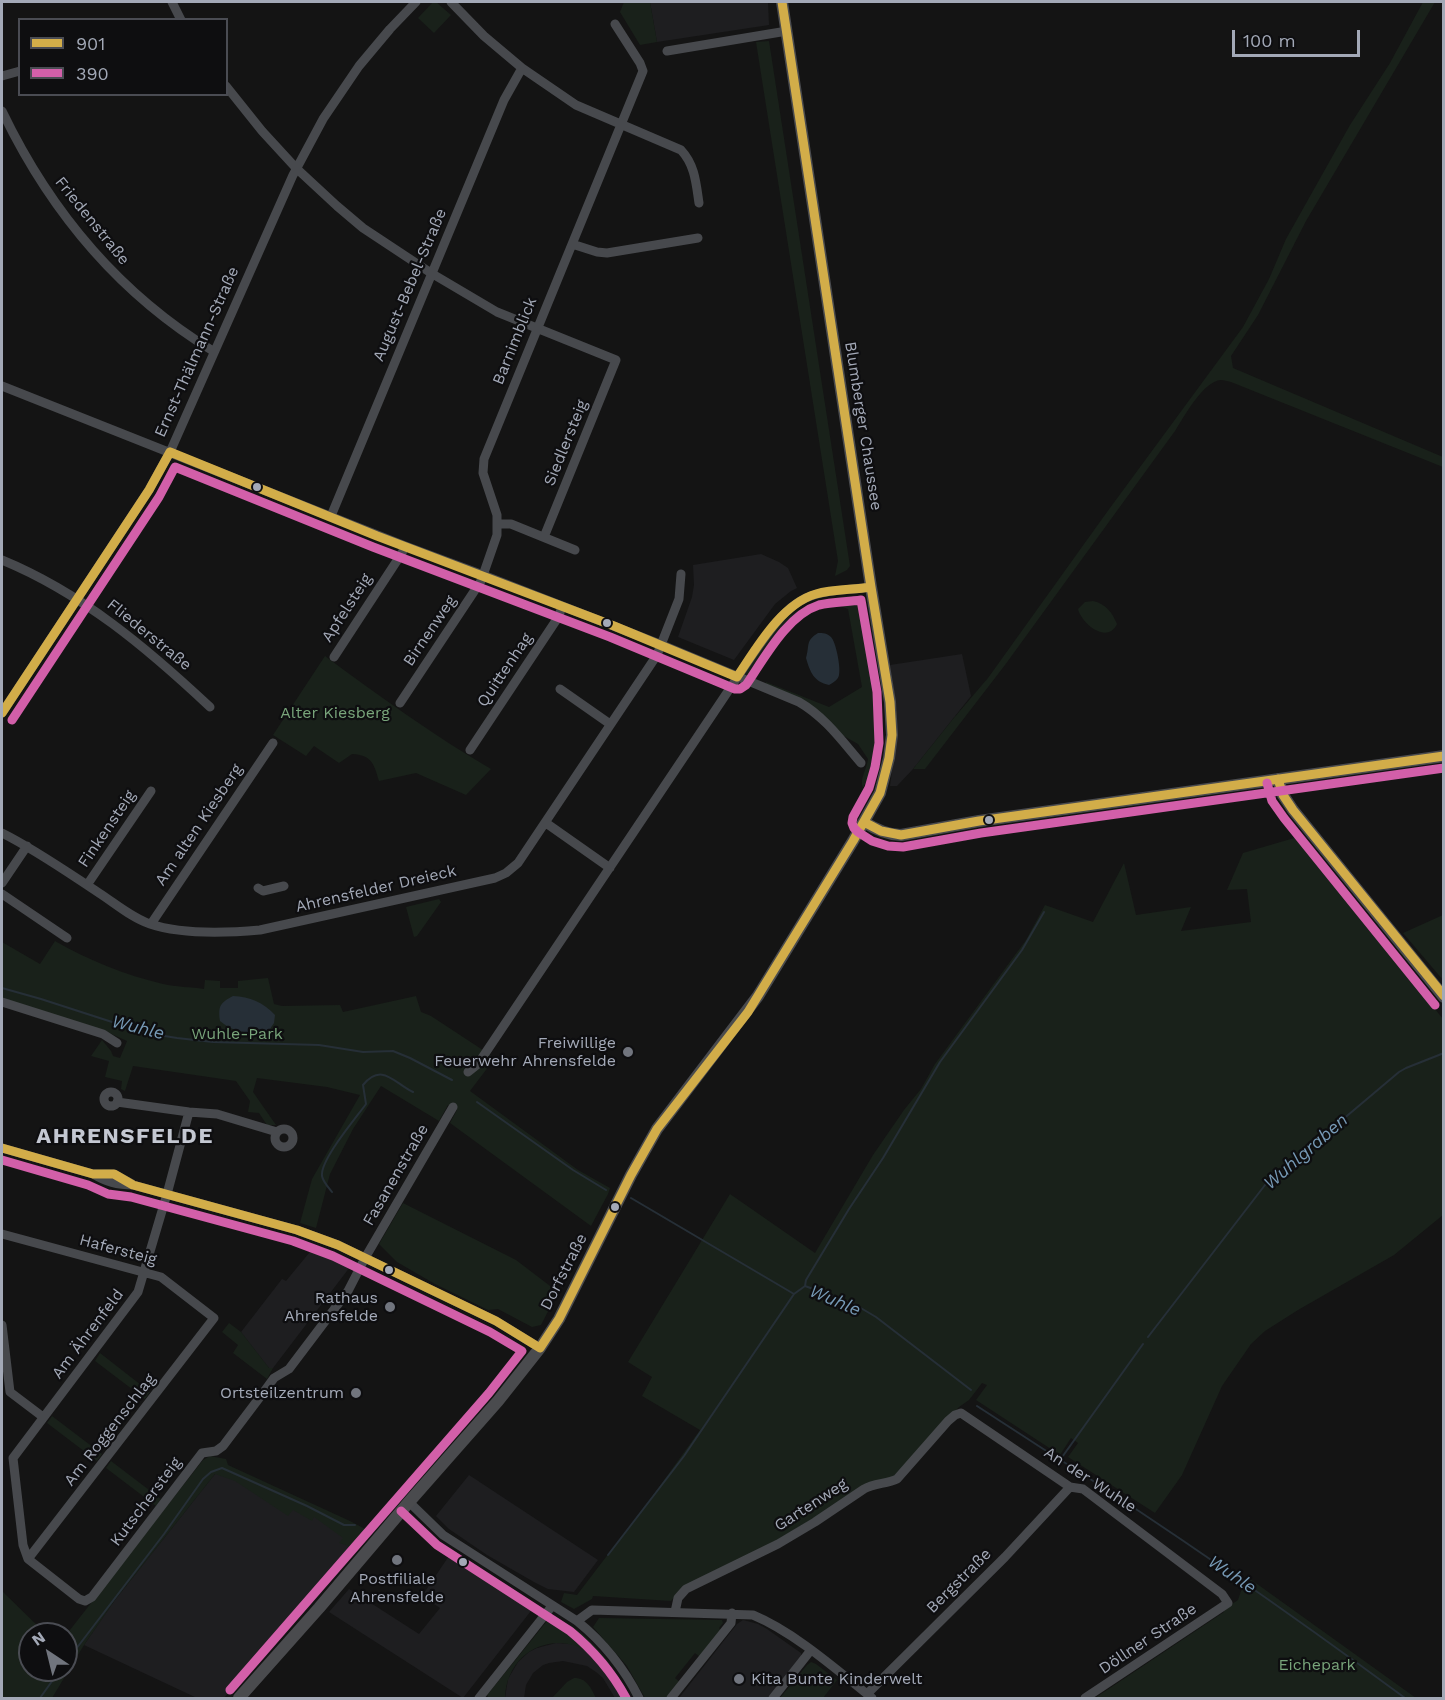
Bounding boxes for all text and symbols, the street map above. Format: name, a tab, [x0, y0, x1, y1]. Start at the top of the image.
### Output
legend	[18, 18, 228, 96]
scale bar	[1235, 18, 1362, 56]
text: 100 m	[1243, 30, 1296, 51]
text: 901	[76, 33, 105, 54]
text: 390	[76, 63, 109, 84]
street label: Friedenstraße	[51, 173, 133, 269]
street label: August-Bebel-Straße	[369, 206, 451, 364]
street label: Ernst-Thälmann-Straße	[151, 264, 243, 440]
street label: Barnimblick	[489, 294, 541, 388]
street label: Blumberger Chaussee	[840, 340, 886, 512]
street label: Siedlersteig	[540, 397, 592, 489]
unlabelled marker	[251, 481, 263, 493]
street label: Apfelsteig	[318, 570, 376, 646]
street label: Birnenweg	[399, 592, 461, 670]
street label: Fliederstraße	[103, 595, 195, 675]
unlabelled marker	[601, 617, 613, 629]
street label: Quittenhag	[473, 629, 537, 711]
park label: Alter Kiesberg	[280, 703, 390, 723]
street label: Am alten Kiesberg	[151, 761, 247, 889]
street label: Finkensteig	[74, 787, 140, 871]
unlabelled marker	[983, 814, 995, 826]
street label: Ahrensfelder Dreieck	[294, 861, 458, 917]
water label: Wuhle	[109, 1011, 167, 1045]
park label: Wuhle-Park	[191, 1024, 283, 1044]
place label: Freiwillige Feuerwehr Ahrensfelde	[434, 1033, 616, 1071]
marker: Freiwillige Feuerwehr Ahrensfelde	[621, 1045, 635, 1059]
water label: Wuhlgraben	[1259, 1110, 1353, 1194]
street label: Fasanenstraße	[359, 1121, 433, 1229]
district label: AHRENSFELDE	[36, 1124, 214, 1150]
unlabelled marker	[609, 1201, 621, 1213]
street label: Hafersteig	[77, 1230, 159, 1270]
street label: Dorfstraße	[536, 1230, 592, 1314]
unlabelled marker	[383, 1264, 395, 1276]
water label: Wuhle	[806, 1281, 864, 1321]
street label: Am Ährenfeld	[48, 1285, 128, 1383]
place label: Rathaus Ahrensfelde	[284, 1288, 378, 1326]
marker: Rathaus Ahrensfelde	[383, 1300, 397, 1314]
street label: Am Roggenschlag	[60, 1370, 160, 1490]
place label: Ortsteilzentrum	[220, 1383, 344, 1403]
marker: Ortsteilzentrum	[349, 1386, 363, 1400]
street label: An der Wuhle	[1040, 1443, 1140, 1517]
street label: Kutschersteig	[106, 1454, 186, 1550]
street label: Gartenweg	[771, 1474, 851, 1536]
street label: Bergstraße	[923, 1545, 995, 1617]
water label: Wuhle	[1204, 1551, 1260, 1599]
marker: Postfiliale Ahrensfelde	[390, 1553, 404, 1567]
unlabelled marker	[457, 1556, 469, 1568]
place label: Postfiliale Ahrensfelde	[350, 1569, 444, 1607]
street label: Döllner Straße	[1096, 1599, 1200, 1679]
north arrow	[18, 1622, 78, 1682]
text: N	[28, 1627, 49, 1650]
park label: Eichepark	[1278, 1655, 1356, 1675]
place label: Kita Bunte Kinderwelt	[751, 1669, 923, 1689]
marker: Kita Bunte Kinderwelt	[732, 1672, 746, 1686]

